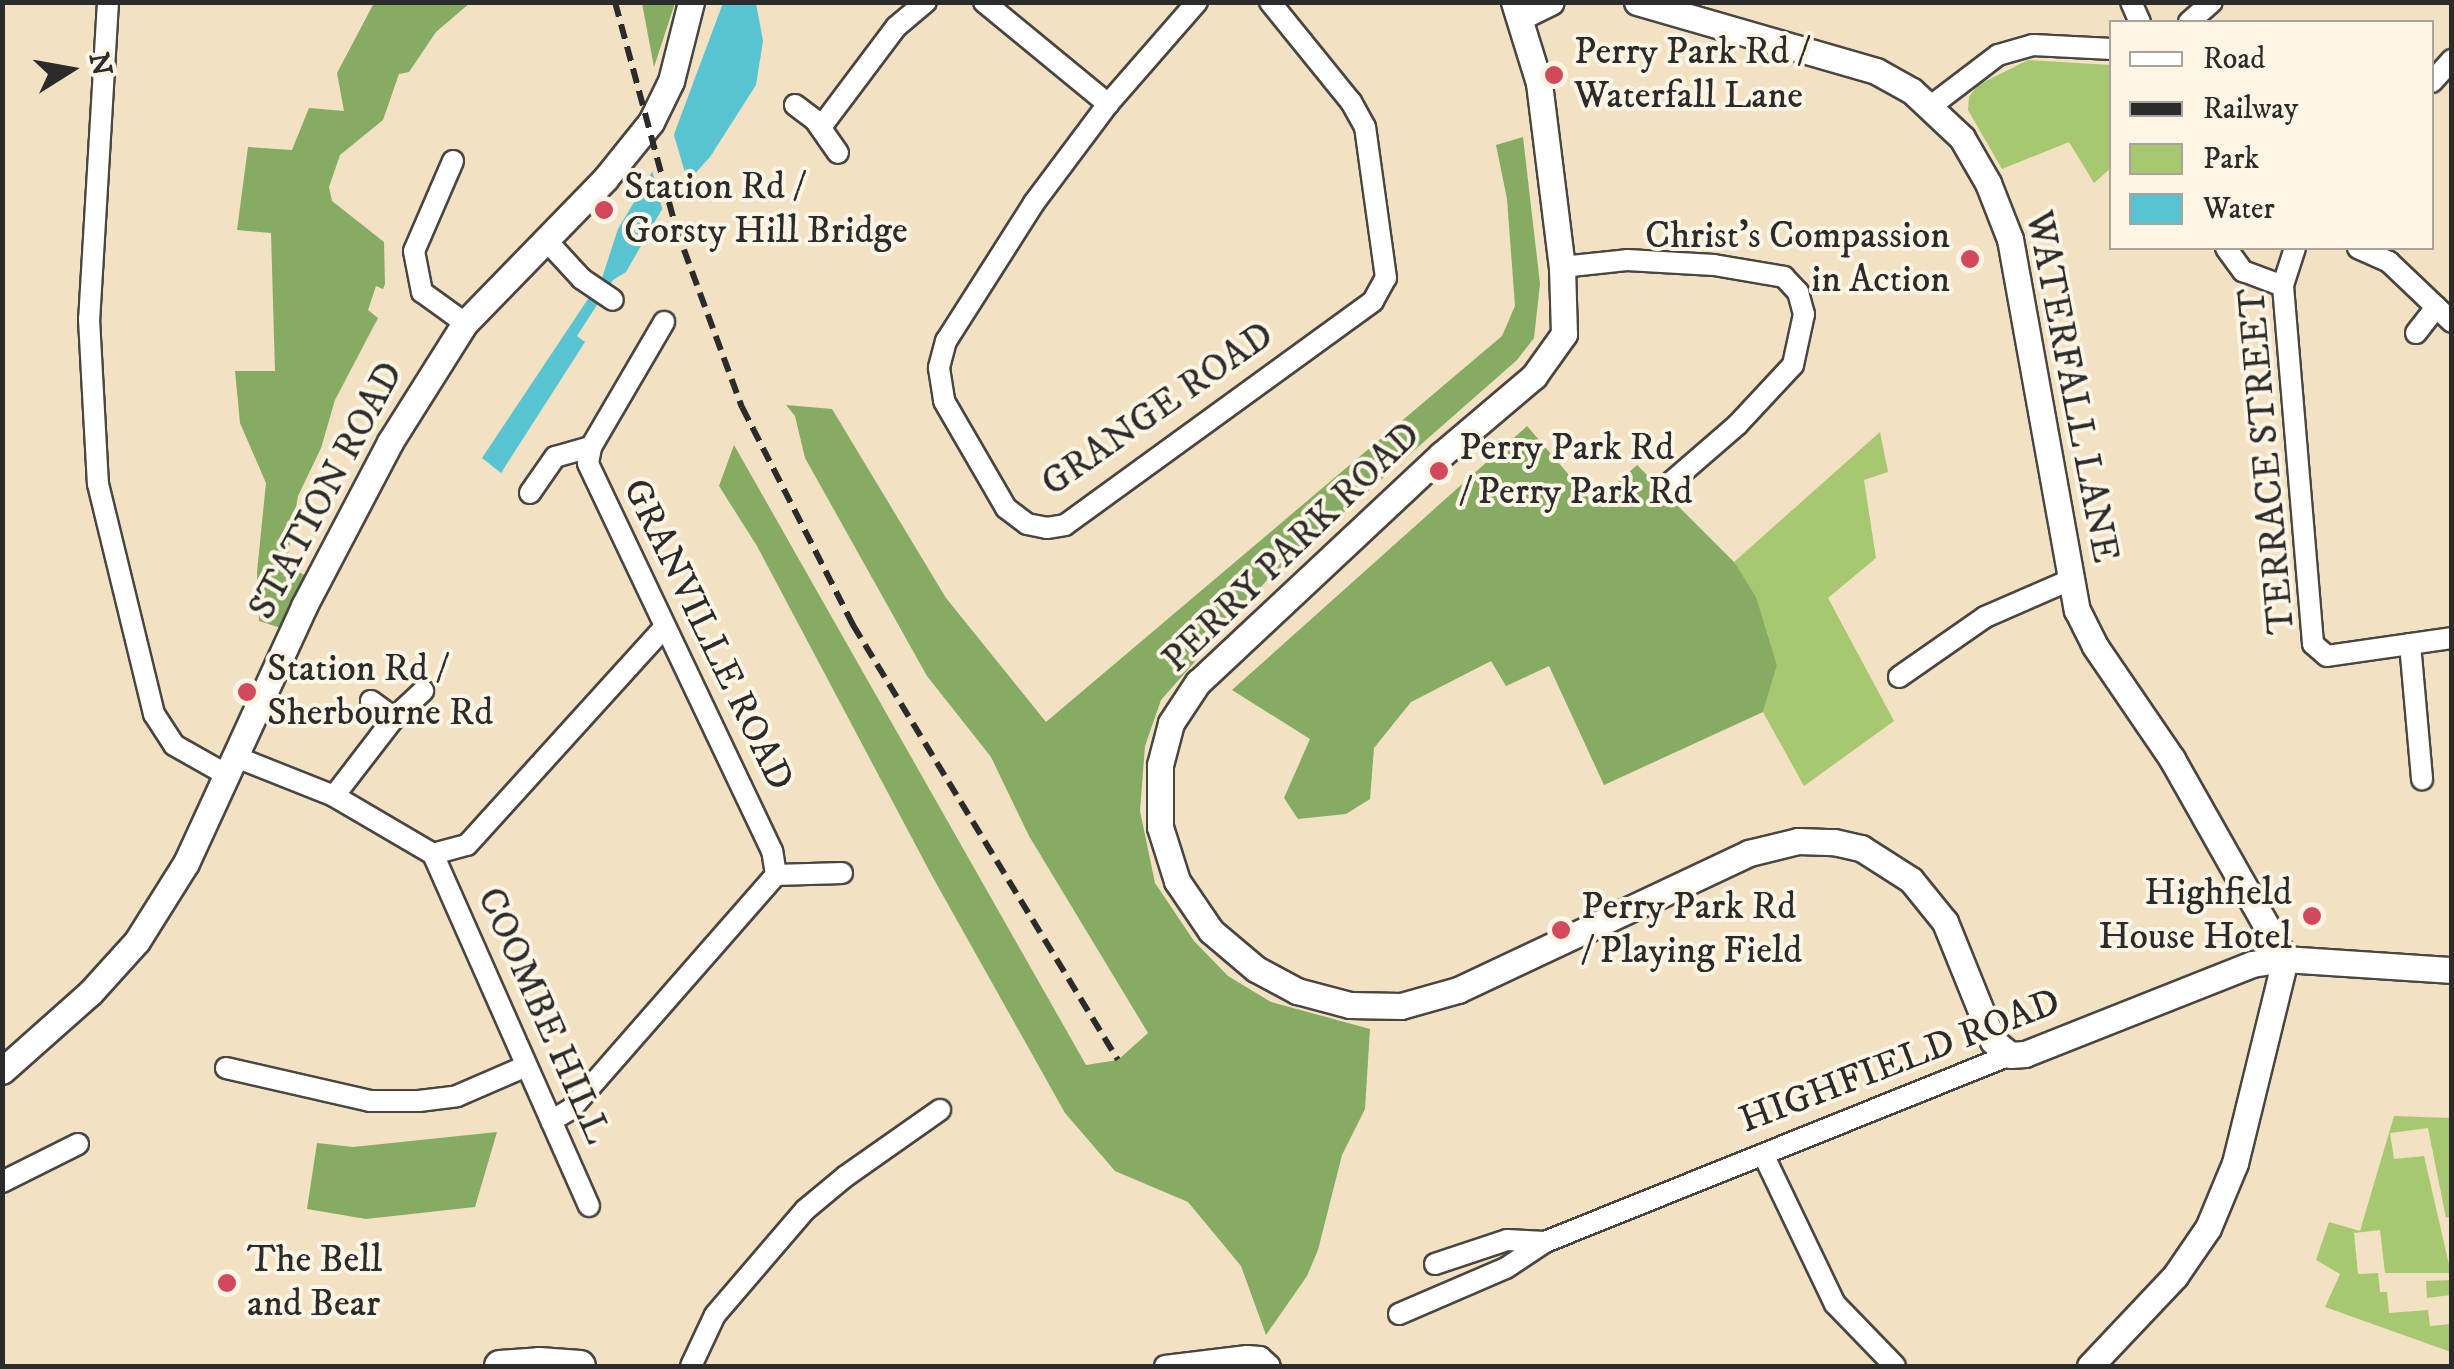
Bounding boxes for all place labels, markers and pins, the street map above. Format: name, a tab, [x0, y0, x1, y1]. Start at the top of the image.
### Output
place label: Perry Park Rd / Waterfall Lane	[1574, 30, 1808, 120]
marker: Perry Park Rd / Waterfall Lane	[1543, 64, 1565, 86]
place label: Station Rd / Gorsty Hill Bridge	[624, 165, 908, 254]
marker: Station Rd / Gorsty Hill Bridge	[593, 199, 615, 221]
place label: Christ's Compassion in Action	[1645, 214, 1950, 304]
marker: Christ's Compassion in Action	[1959, 248, 1981, 270]
place label: Perry Park Rd / Perry Park Rd	[1459, 426, 1693, 516]
marker: Perry Park Rd / Perry Park Rd	[1428, 460, 1450, 482]
place label: Station Rd / Sherbourne Rd	[267, 647, 493, 736]
marker: Station Rd / Sherbourne Rd	[236, 681, 258, 703]
place label: Highfield House Hotel	[2098, 871, 2292, 961]
place label: Perry Park Rd / Playing Field	[1581, 885, 1802, 974]
marker: Highfield House Hotel	[2301, 905, 2323, 927]
marker: Perry Park Rd / Playing Field	[1550, 919, 1572, 941]
place label: The Bell and Bear	[247, 1238, 382, 1328]
marker: The Bell and Bear	[216, 1272, 238, 1294]

